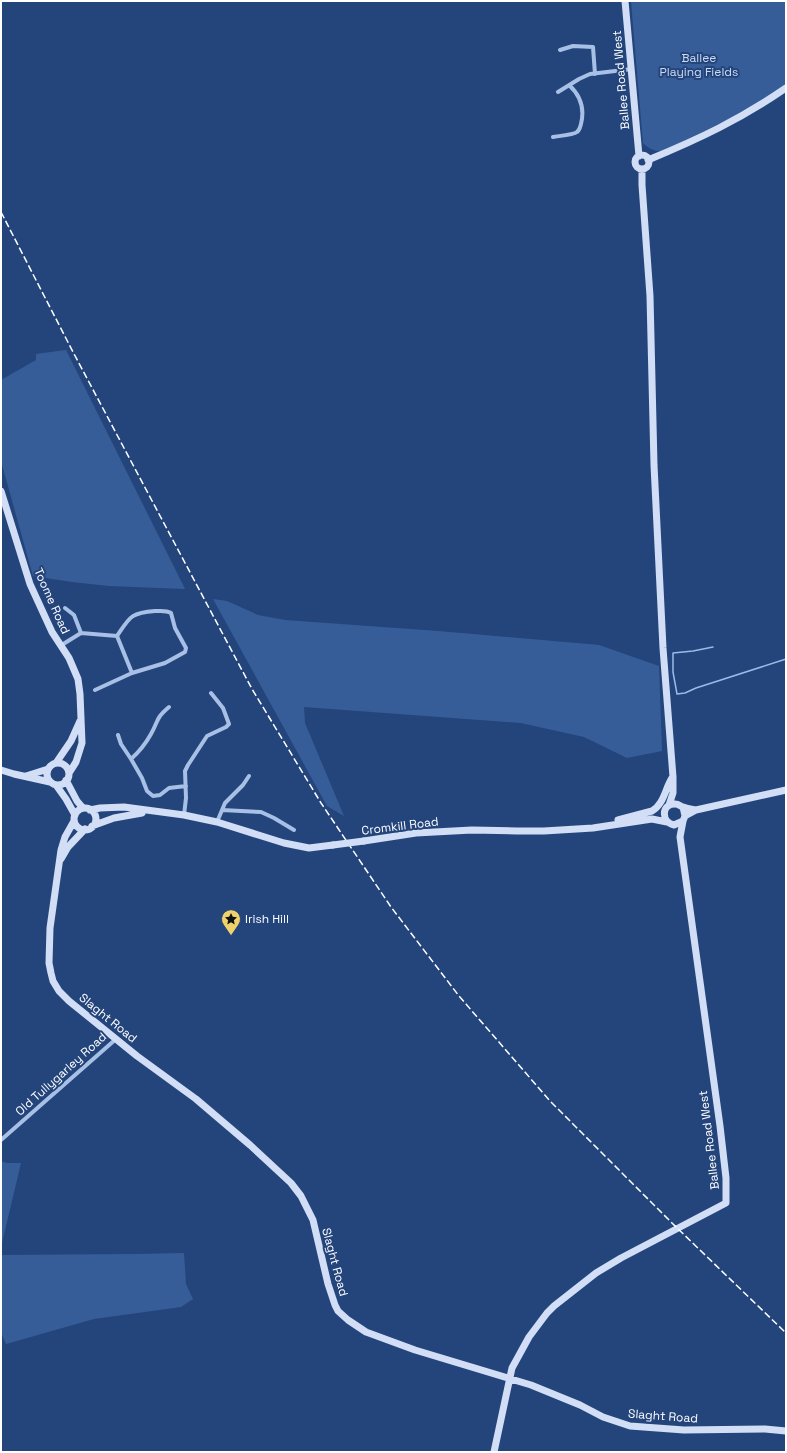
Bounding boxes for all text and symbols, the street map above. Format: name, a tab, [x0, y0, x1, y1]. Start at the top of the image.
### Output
street label: Ballee Road West	[609, 30, 633, 130]
park label: Ballee Playing Fields	[660, 50, 738, 80]
street label: Toome Road	[30, 565, 74, 637]
street label: Cromkill Road	[361, 813, 439, 839]
place icon: Irish Hill	[220, 908, 242, 936]
place label: Irish Hill	[245, 911, 289, 927]
street label: Slaght Road	[76, 990, 140, 1046]
street label: Old Tullygarley Road	[12, 1029, 110, 1119]
street label: Ballee Road West	[695, 1090, 723, 1190]
street label: Slaght Road	[318, 1226, 352, 1298]
street label: Slaght Road	[628, 1406, 698, 1426]

